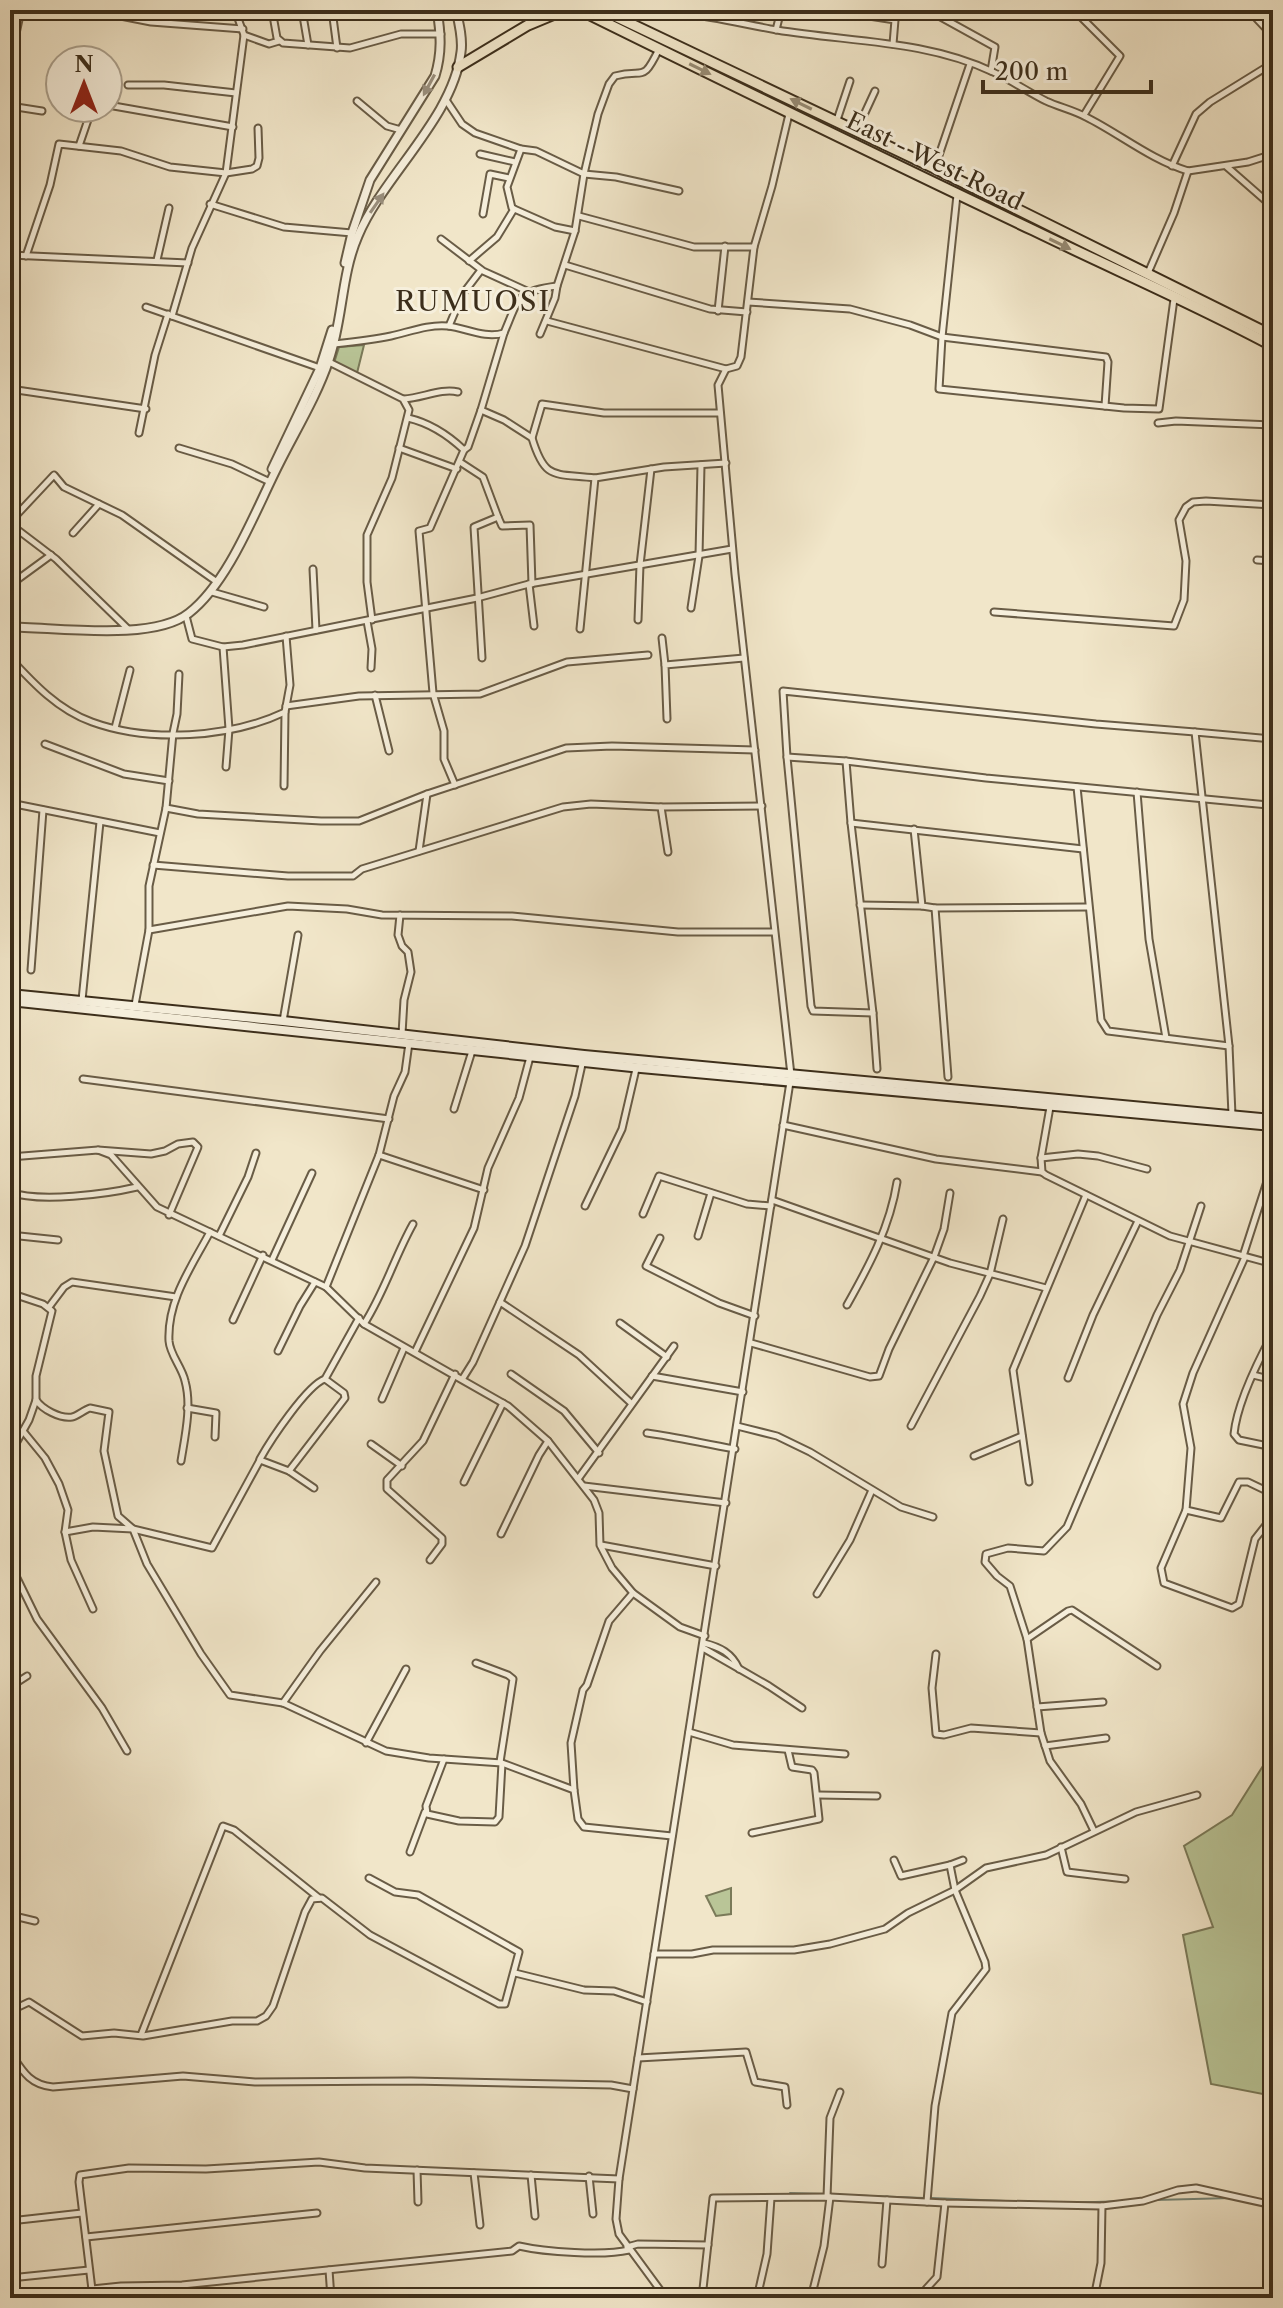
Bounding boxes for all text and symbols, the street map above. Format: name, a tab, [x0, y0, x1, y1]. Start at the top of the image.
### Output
north arrow	[44, 44, 124, 124]
scale bar	[983, 44, 1151, 94]
text: N	[74, 51, 94, 78]
text: 200 m	[995, 57, 1068, 86]
one-way arrow	[689, 62, 712, 76]
one-way arrow	[423, 74, 436, 97]
one-way arrow	[789, 97, 812, 111]
street label: East - West Road	[842, 106, 1028, 217]
one-way arrow	[369, 193, 384, 214]
one-way arrow	[1049, 237, 1072, 251]
district label: RUMUOSI	[395, 284, 551, 318]

